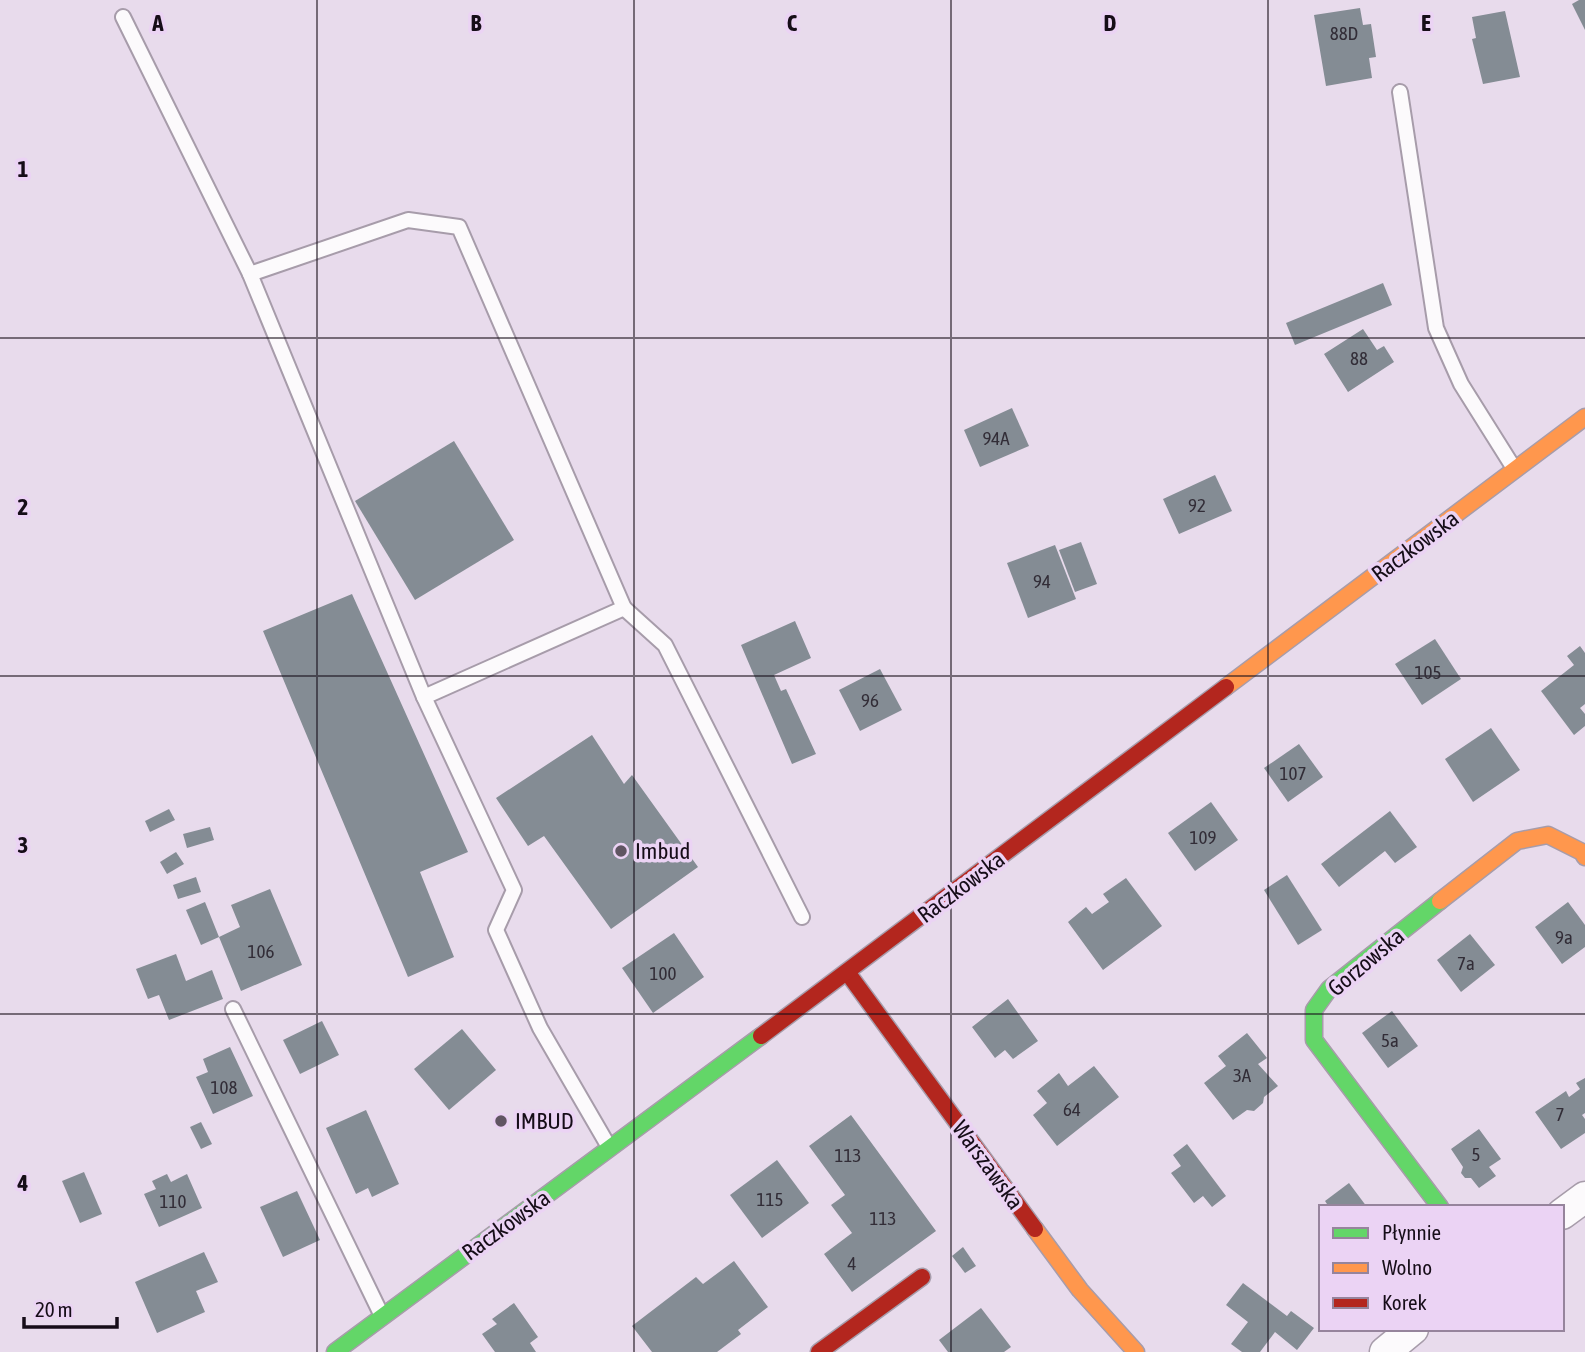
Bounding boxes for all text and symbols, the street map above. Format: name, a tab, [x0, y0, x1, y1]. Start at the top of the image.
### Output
text: A	[151, 10, 164, 36]
text: B	[471, 10, 482, 36]
text: C	[787, 10, 798, 36]
text: D	[1104, 10, 1117, 36]
text: E	[1421, 10, 1431, 36]
house number: 88D	[1330, 22, 1358, 44]
text: 1	[18, 156, 29, 182]
house number: 88	[1350, 347, 1368, 369]
house number: 94A	[982, 427, 1010, 449]
text: 2	[18, 494, 28, 520]
house number: 92	[1188, 494, 1206, 516]
street label: Raczkowska	[1366, 505, 1464, 587]
house number: 94	[1033, 570, 1051, 592]
house number: 105	[1415, 661, 1441, 683]
house number: 96	[861, 689, 879, 711]
house number: 107	[1280, 762, 1306, 784]
house number: 109	[1190, 826, 1216, 848]
text: 3	[18, 832, 28, 858]
place label: Imbud	[635, 838, 690, 864]
marker: Imbud	[613, 843, 629, 859]
street label: Raczkowska	[912, 846, 1010, 928]
street label: Gorzowska	[1323, 923, 1409, 1001]
house number: 9a	[1555, 926, 1573, 948]
house number: 106	[248, 940, 274, 962]
house number: 7a	[1457, 952, 1475, 974]
house number: 100	[650, 962, 676, 984]
house number: 5a	[1381, 1029, 1399, 1051]
house number: 3A	[1233, 1064, 1252, 1086]
house number: 108	[211, 1076, 237, 1098]
house number: 64	[1063, 1098, 1081, 1120]
house number: 7	[1556, 1103, 1564, 1125]
place label: IMBUD	[515, 1108, 574, 1134]
marker: IMBUD	[493, 1113, 509, 1129]
street label: Warszawska	[947, 1116, 1029, 1214]
house number: 5	[1472, 1143, 1480, 1165]
house number: 113	[835, 1144, 861, 1166]
text: 4	[17, 1170, 29, 1196]
street label: Raczkowska	[457, 1185, 555, 1265]
house number: 115	[757, 1188, 783, 1210]
house number: 110	[160, 1190, 186, 1212]
legend	[1319, 1205, 1564, 1331]
house number: 113	[870, 1207, 896, 1229]
text: Płynnie	[1382, 1220, 1441, 1244]
house number: 4	[848, 1252, 857, 1274]
text: Wolno	[1382, 1255, 1432, 1279]
scale bar	[24, 1286, 117, 1330]
text: Korek	[1382, 1290, 1427, 1314]
text: 20 m	[35, 1297, 73, 1321]

